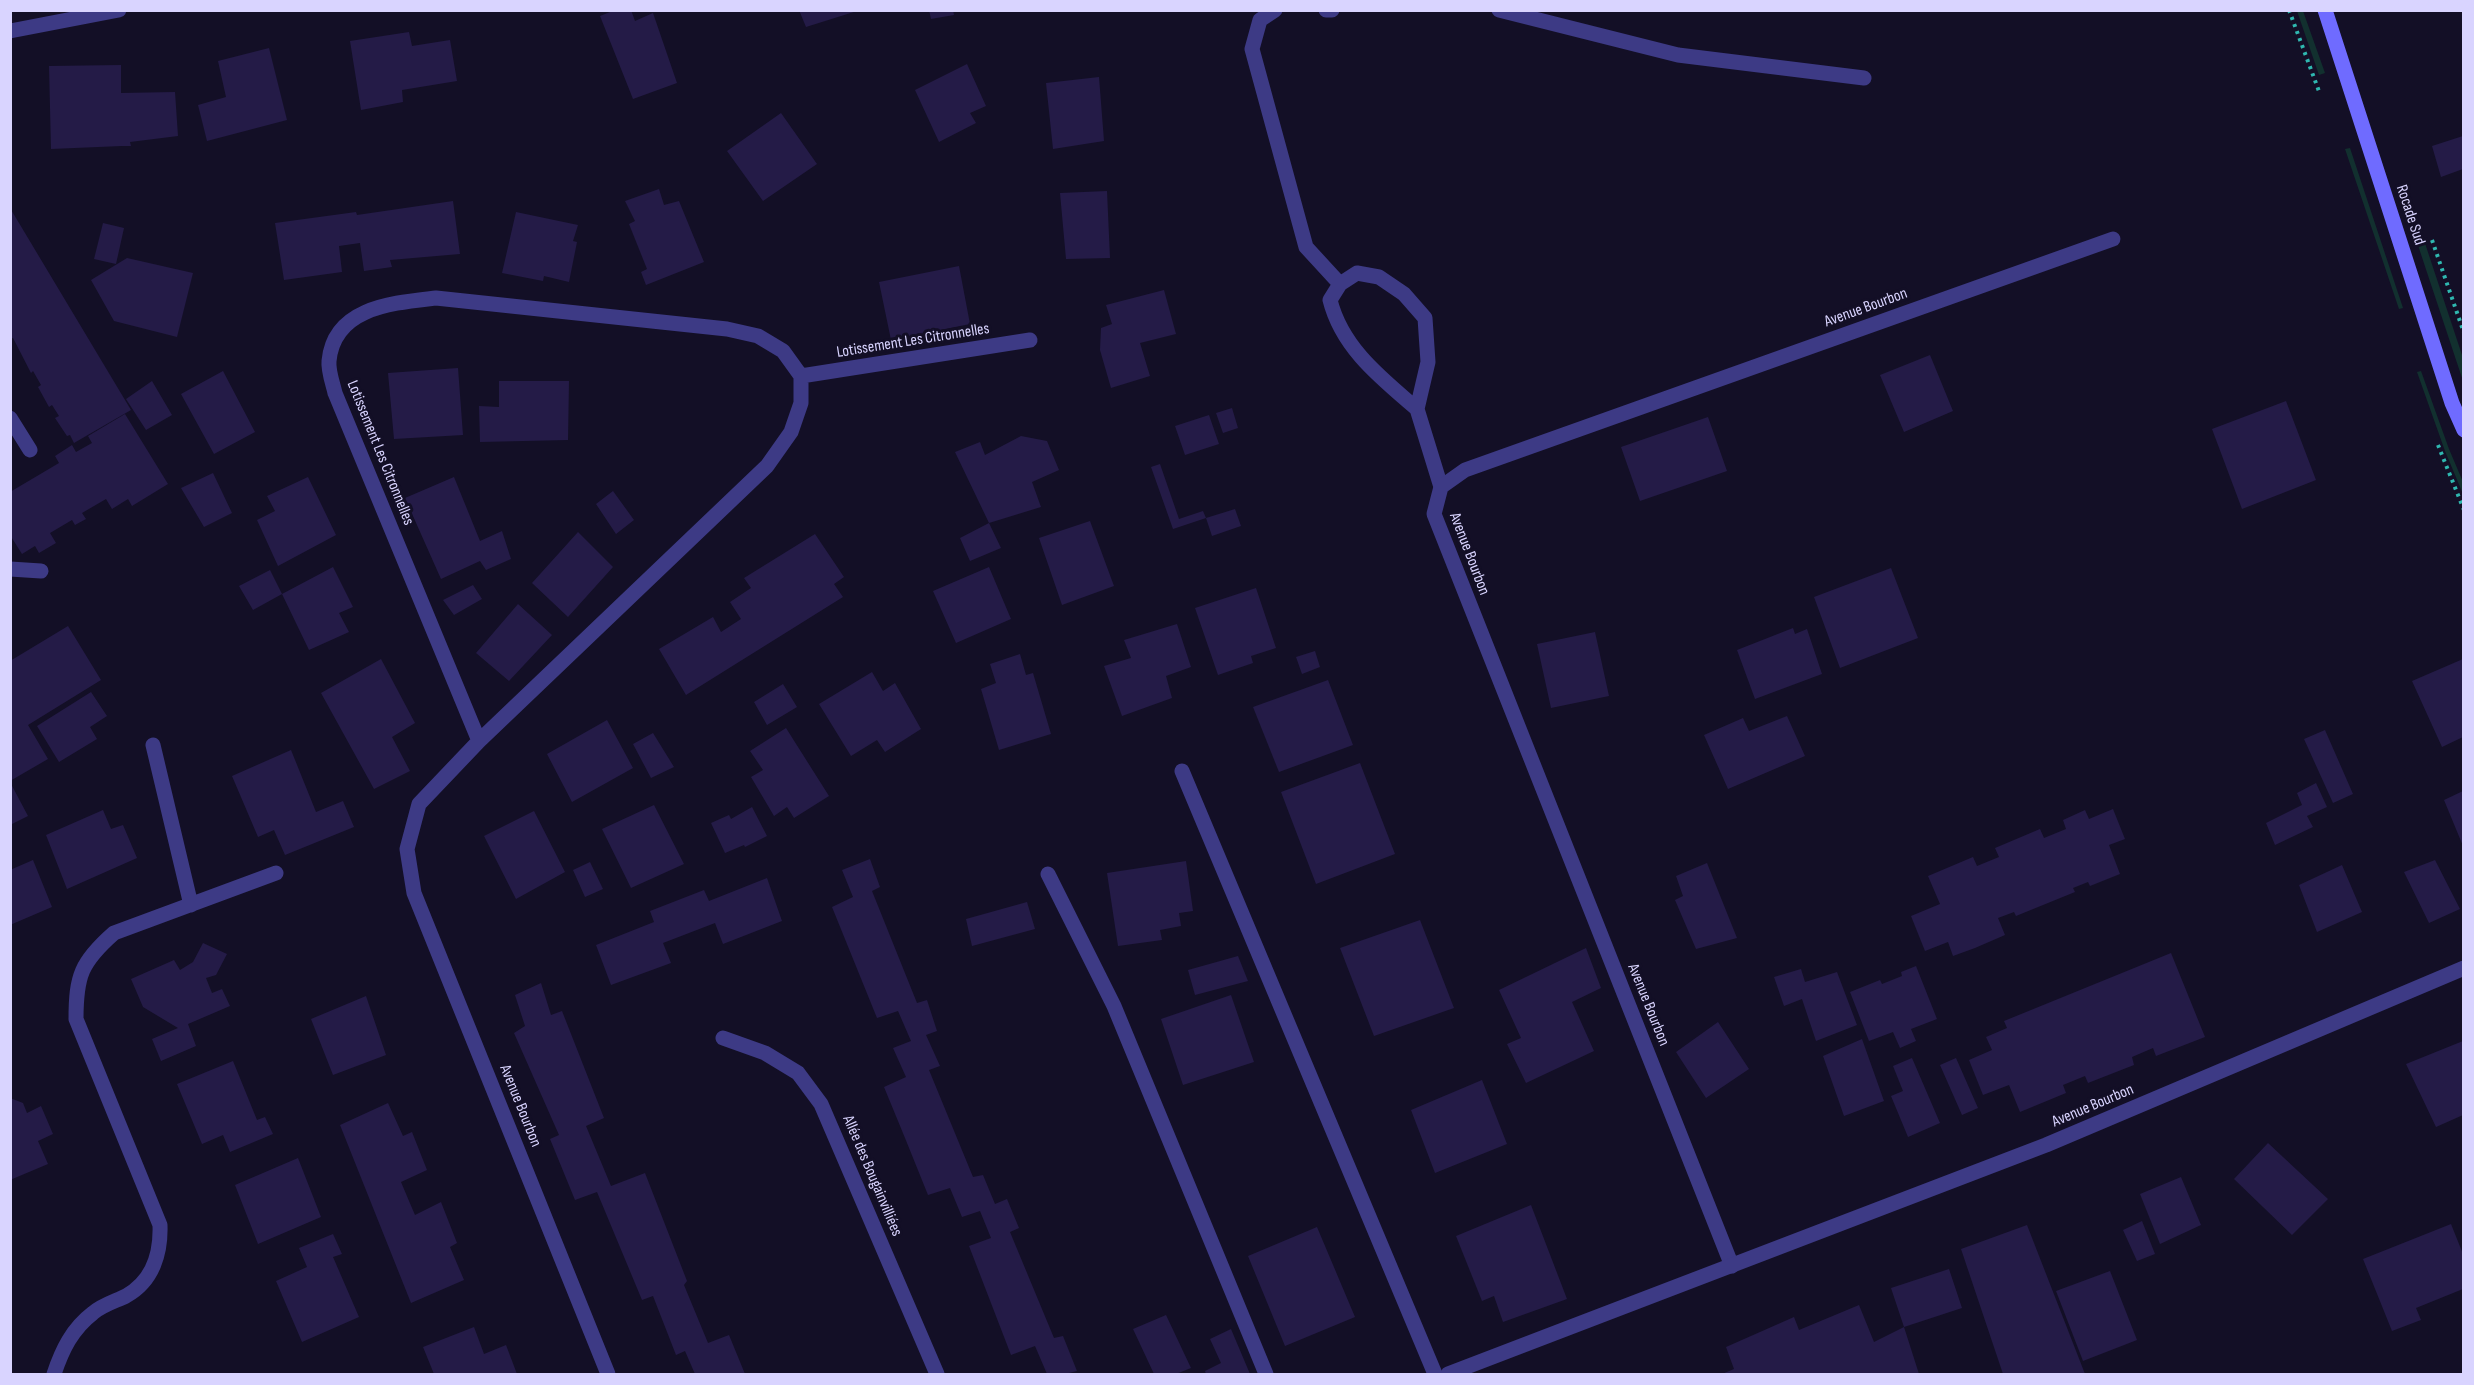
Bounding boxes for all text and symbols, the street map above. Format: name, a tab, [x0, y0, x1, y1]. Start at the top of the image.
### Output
street label: Rocade Sud	[2391, 183, 2429, 247]
street label: Avenue Bourbon	[1822, 284, 1910, 332]
street label: Lotissement Les Citronnelles	[835, 319, 991, 363]
street label: Lotissement Les Citronnelles	[342, 378, 418, 528]
street label: Avenue Bourbon	[1444, 510, 1494, 598]
street label: Avenue Bourbon	[1623, 961, 1673, 1049]
street label: Avenue Bourbon	[495, 1062, 545, 1150]
street label: Avenue Bourbon	[2049, 1080, 2137, 1132]
street label: Allée des Bougainvilliées	[838, 1113, 906, 1239]

